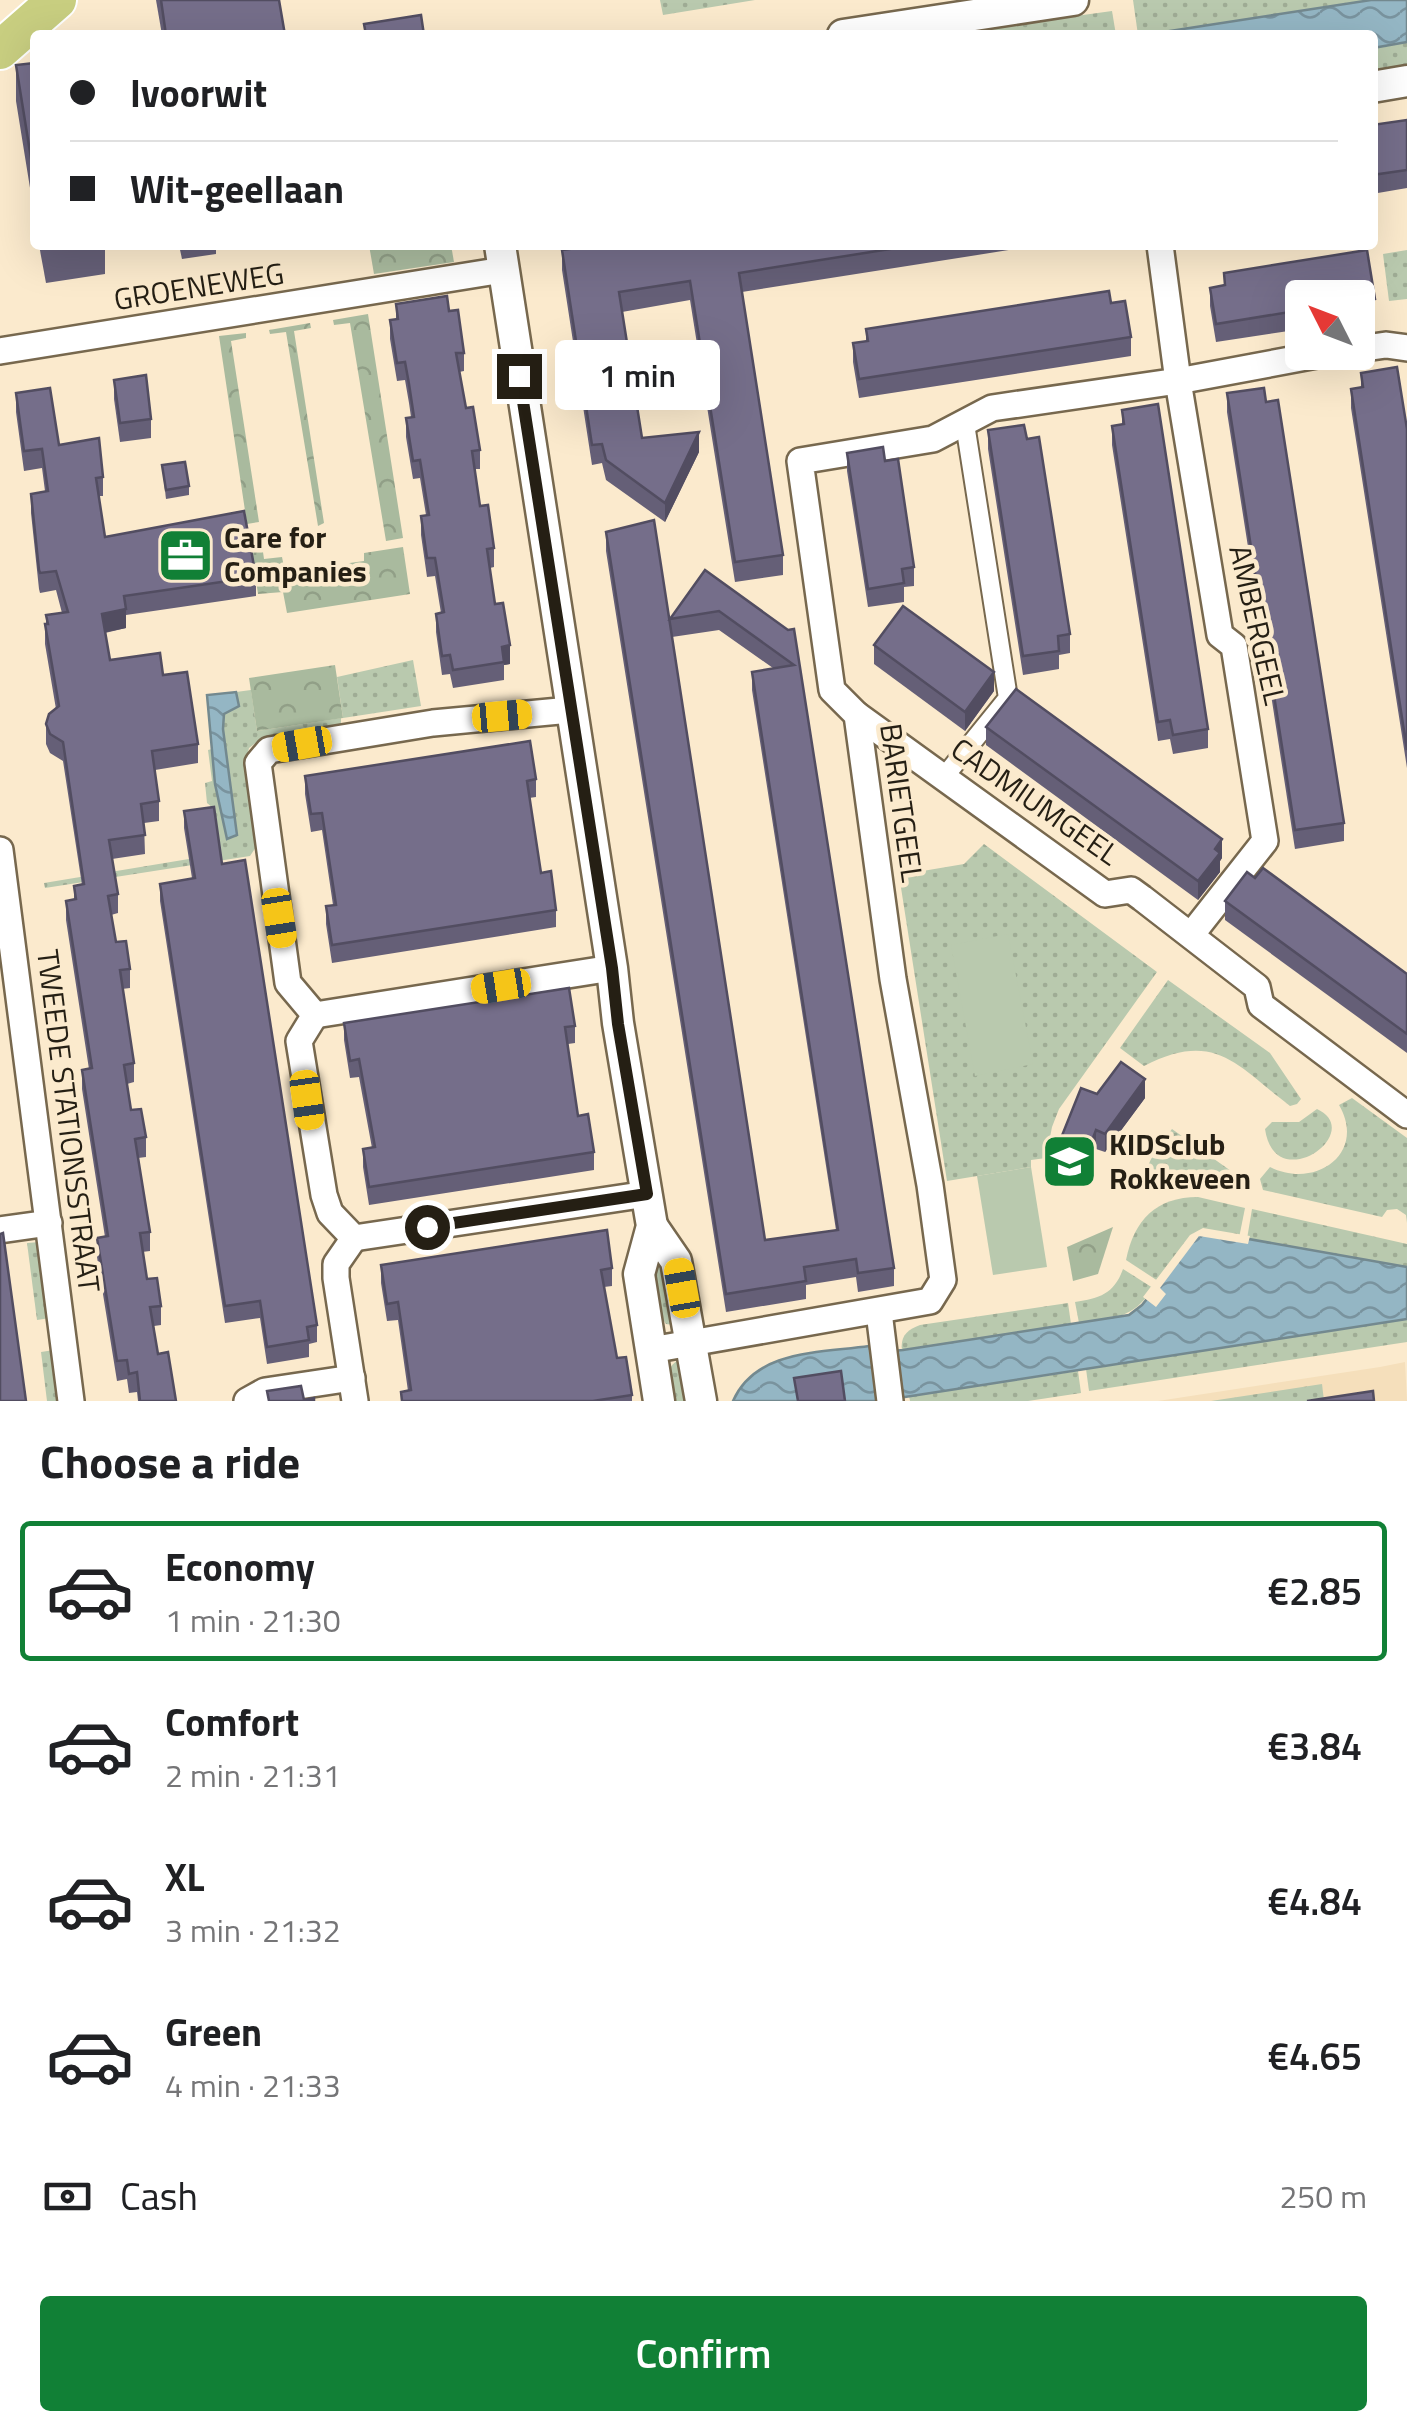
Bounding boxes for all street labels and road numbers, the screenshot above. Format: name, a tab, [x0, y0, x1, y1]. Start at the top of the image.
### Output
street label: GROENEWEG	[110, 250, 287, 322]
street label: AMBERGEEL	[1217, 540, 1299, 709]
street label: BARIETGEEL	[868, 721, 936, 885]
street label: CADMIUMGEEL	[942, 726, 1129, 876]
street label: TWEEDE STATIONSSTRAAT	[25, 947, 113, 1295]

